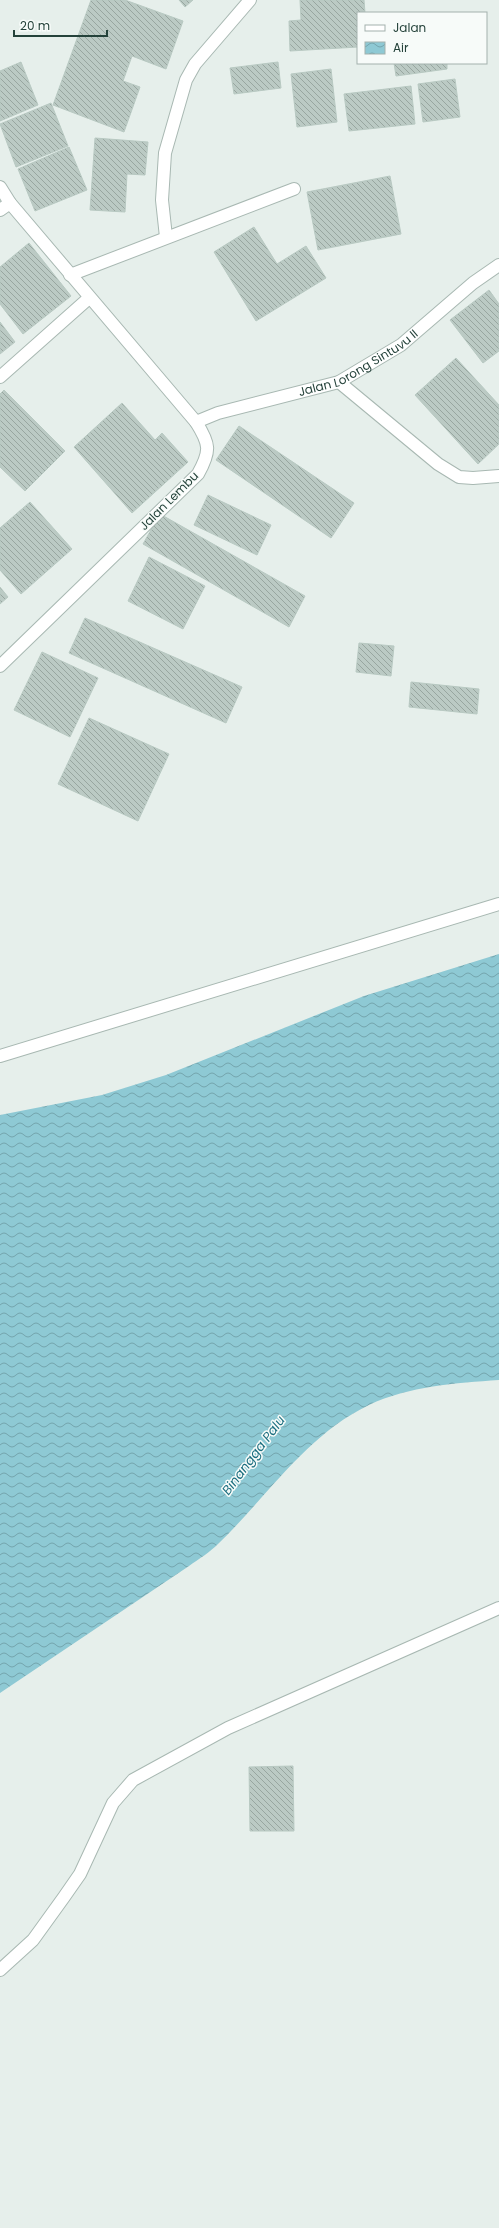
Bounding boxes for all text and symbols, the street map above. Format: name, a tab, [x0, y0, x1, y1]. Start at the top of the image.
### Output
scale bar	[14, 12, 107, 38]
legend	[357, 12, 487, 64]
text: 20 m	[20, 17, 50, 34]
text: Jalan	[393, 19, 426, 36]
text: Air	[393, 39, 409, 56]
street label: Jalan Lorong Sintuvu II	[296, 325, 421, 400]
street label: Jalan Lembu	[135, 467, 202, 534]
water label: Binangga Palu	[217, 1412, 289, 1499]

